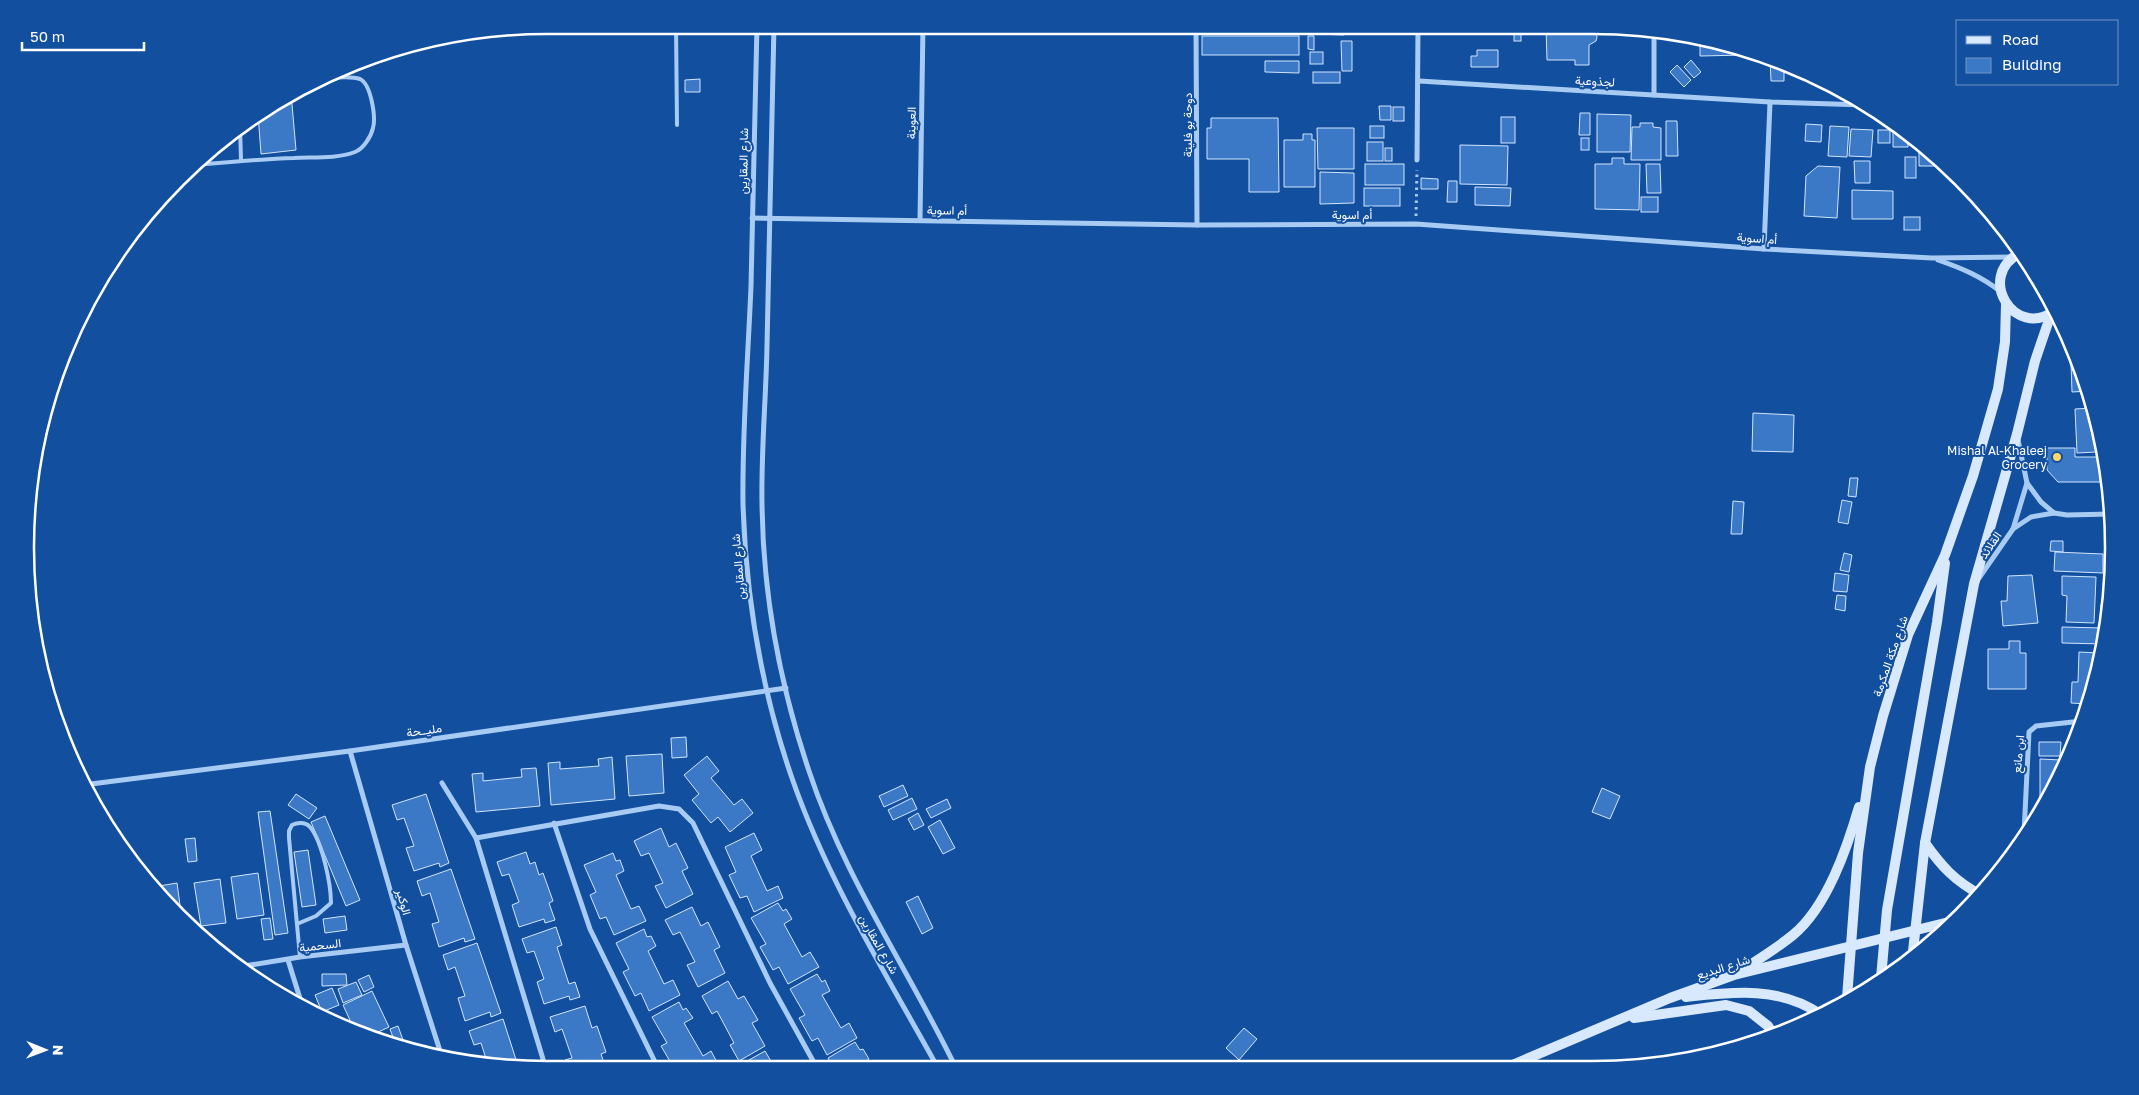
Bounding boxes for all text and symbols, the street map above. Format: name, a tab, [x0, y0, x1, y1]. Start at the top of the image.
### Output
scale bar	[22, 20, 145, 52]
legend	[1956, 20, 2119, 85]
text: 50 m	[30, 27, 65, 45]
text: Road	[2002, 30, 2039, 48]
text: Building	[2002, 55, 2062, 73]
street label: لجذوعية	[1574, 72, 1615, 91]
street label: دوحة بو فليتة	[1180, 92, 1196, 157]
street label: العوينة	[903, 107, 920, 139]
street label: شارع المقارين	[735, 128, 753, 194]
street label: أم اسوية	[927, 202, 968, 219]
street label: أم اسوية	[1332, 207, 1372, 223]
street label: أم اسوية	[1736, 229, 1778, 248]
place label: Mishal Al-Khaleej Grocery	[1947, 443, 2047, 472]
marker: Mishal Al-Khaleej Grocery	[2051, 451, 2063, 463]
street label: القلائد	[1976, 529, 2004, 561]
street label: شارع المقارين	[728, 533, 750, 601]
street label: شارع مكة المكرمة	[1869, 614, 1913, 699]
street label: مليــحة	[405, 720, 443, 740]
street label: ابن مانع	[2009, 734, 2029, 774]
street label: الوكير	[392, 886, 415, 917]
street label: شارع المقارين	[854, 912, 902, 977]
street label: السحمية	[298, 935, 342, 955]
street label: شارع البديع	[1694, 951, 1752, 985]
north arrow	[20, 1025, 70, 1075]
text: N	[50, 1045, 67, 1056]

